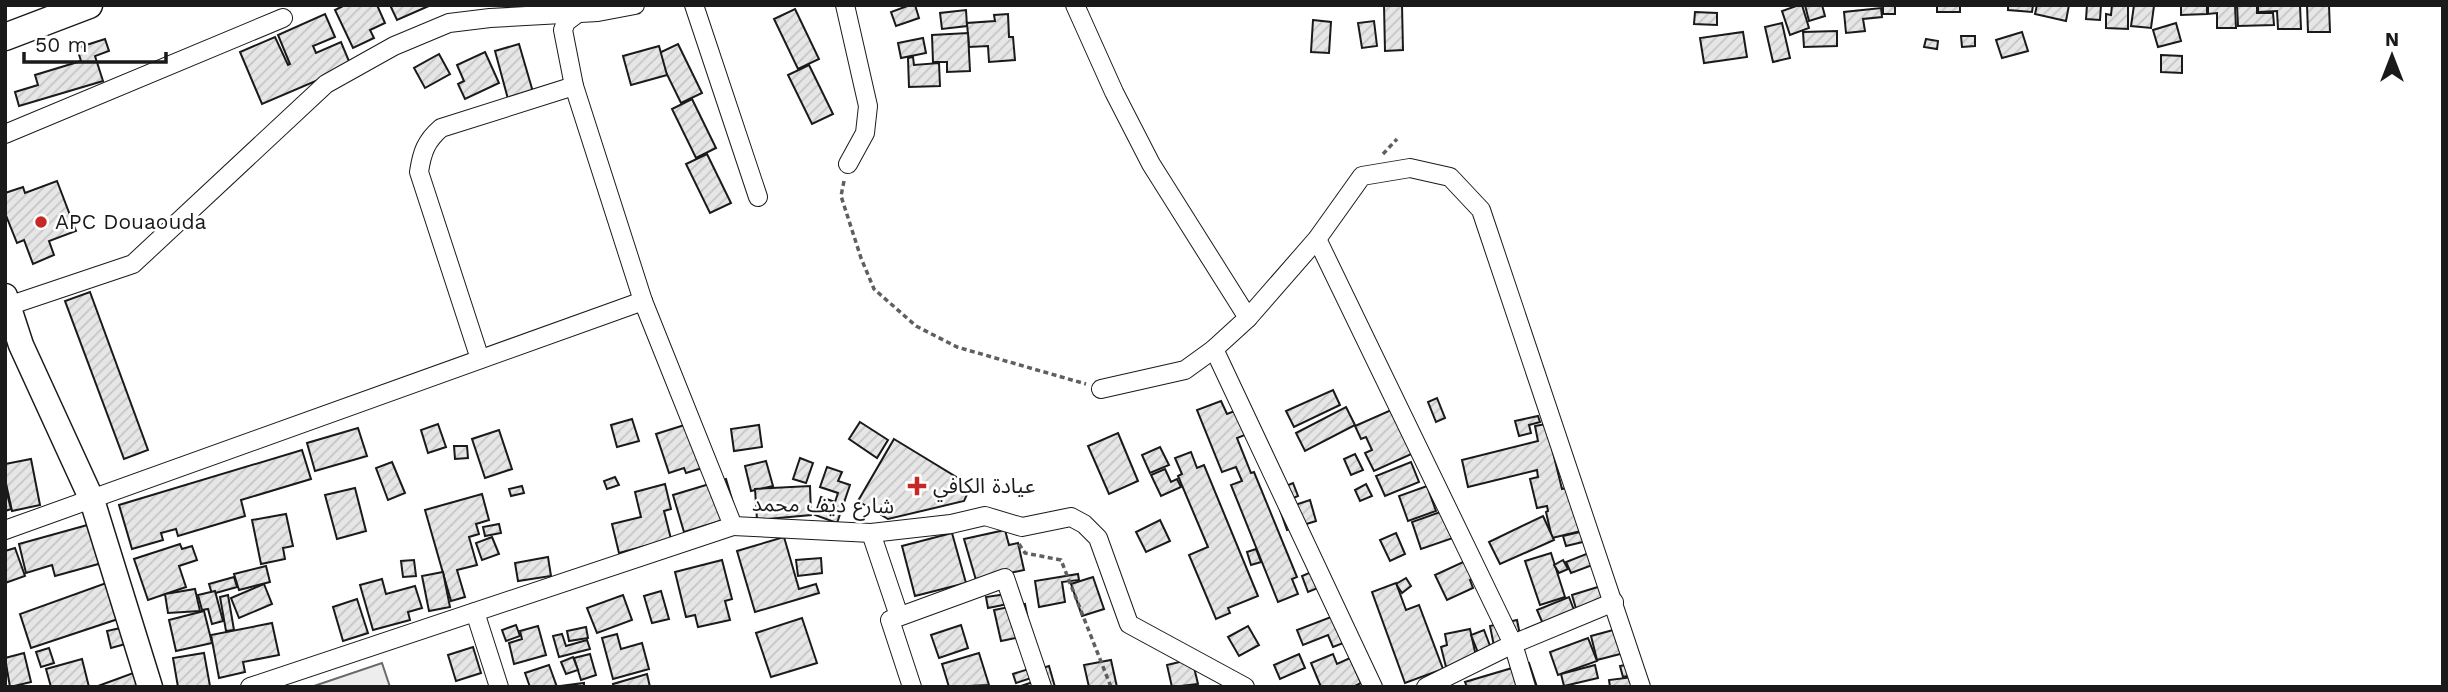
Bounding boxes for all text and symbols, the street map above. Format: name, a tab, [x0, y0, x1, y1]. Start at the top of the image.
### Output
scale bar	[24, 21, 166, 65]
north arrow	[2357, 21, 2427, 91]
text: N	[2385, 28, 2399, 51]
text: 50 m	[35, 32, 87, 57]
place label: APC Douaouda	[55, 209, 207, 234]
marker: APC Douaouda	[33, 214, 49, 230]
place label: عيادة الكافي	[933, 473, 1035, 502]
marker: عيادة الكافي	[907, 476, 927, 496]
street label: شارع ديف محمد	[752, 491, 894, 521]

